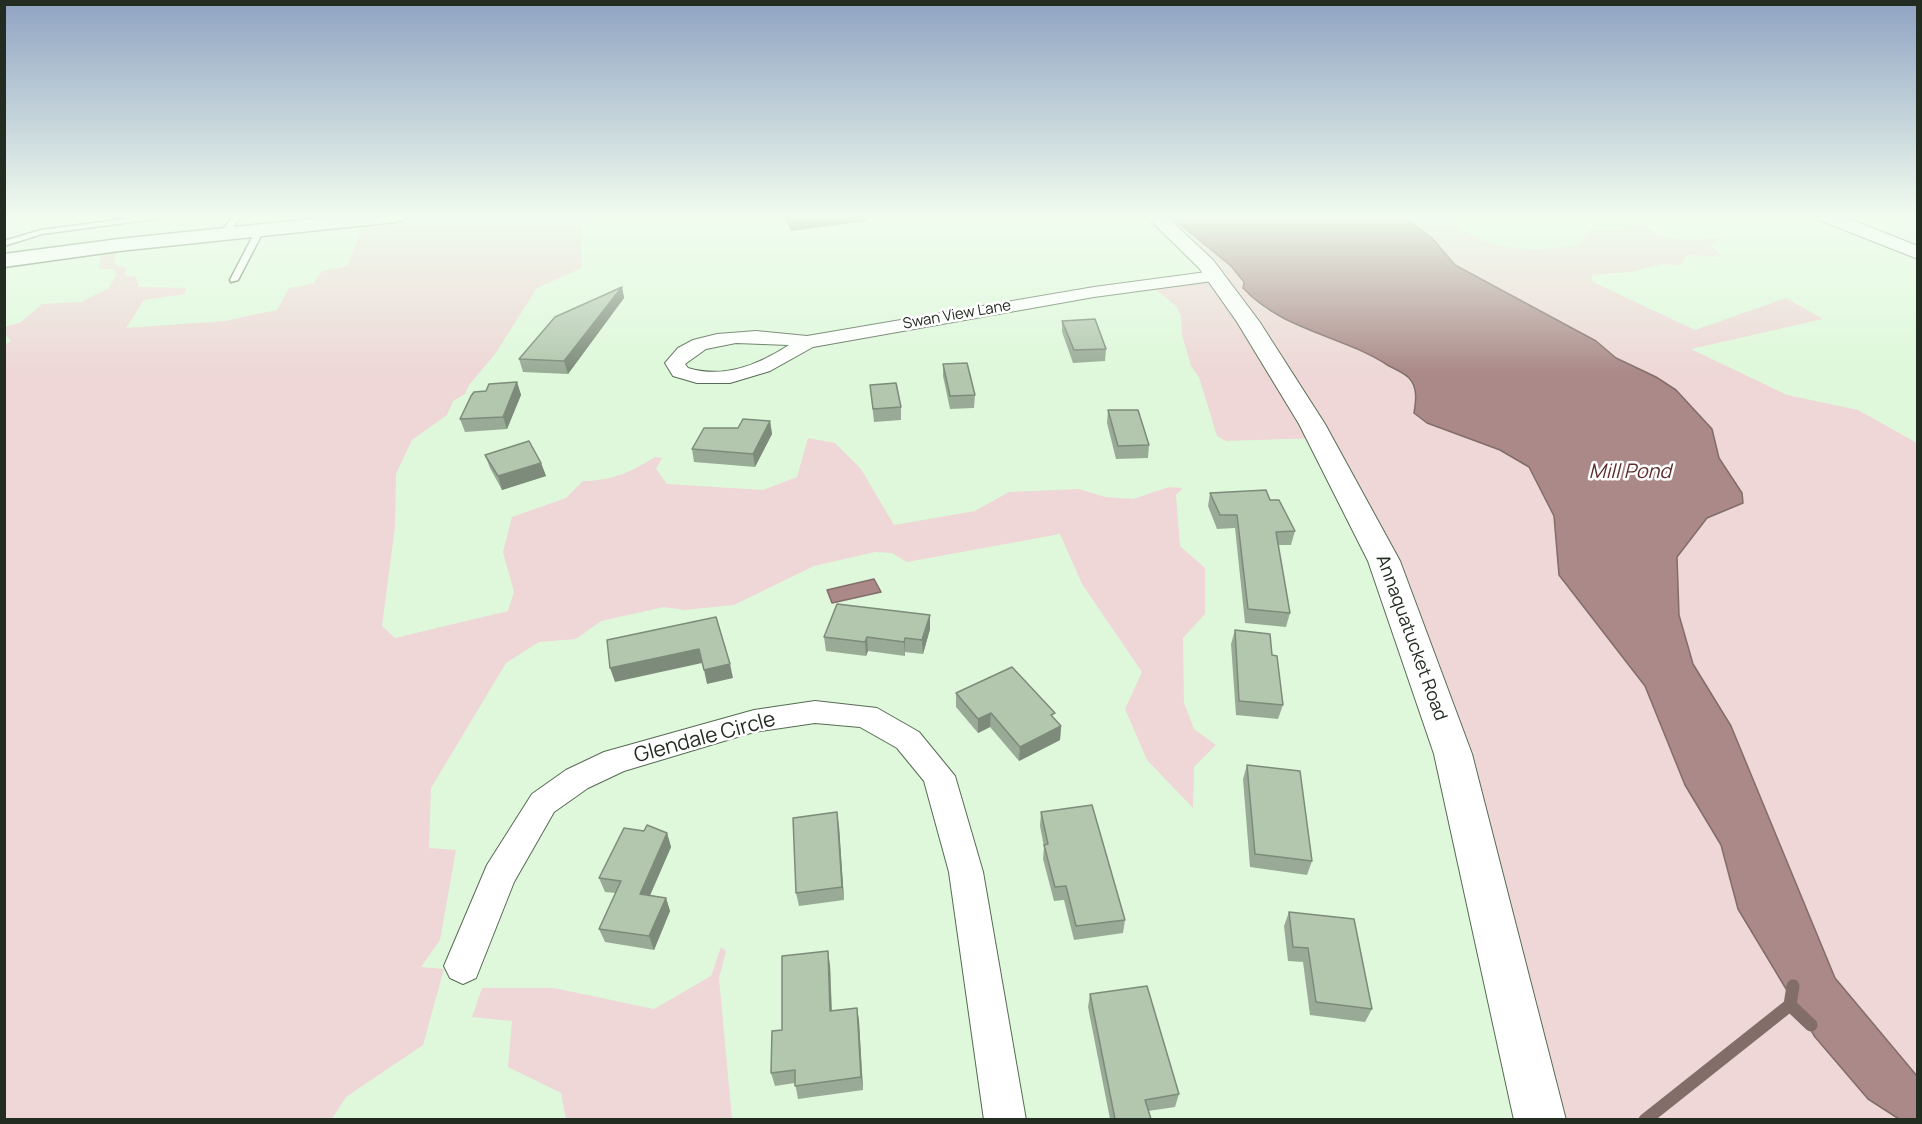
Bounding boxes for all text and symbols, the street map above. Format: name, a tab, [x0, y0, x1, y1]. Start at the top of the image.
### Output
street label: Swan View Lane	[902, 297, 1012, 333]
water label: Mill Pond	[1589, 460, 1671, 484]
street label: Annaquatucket Road	[1371, 552, 1451, 724]
street label: Glendale Circle	[632, 707, 778, 769]

